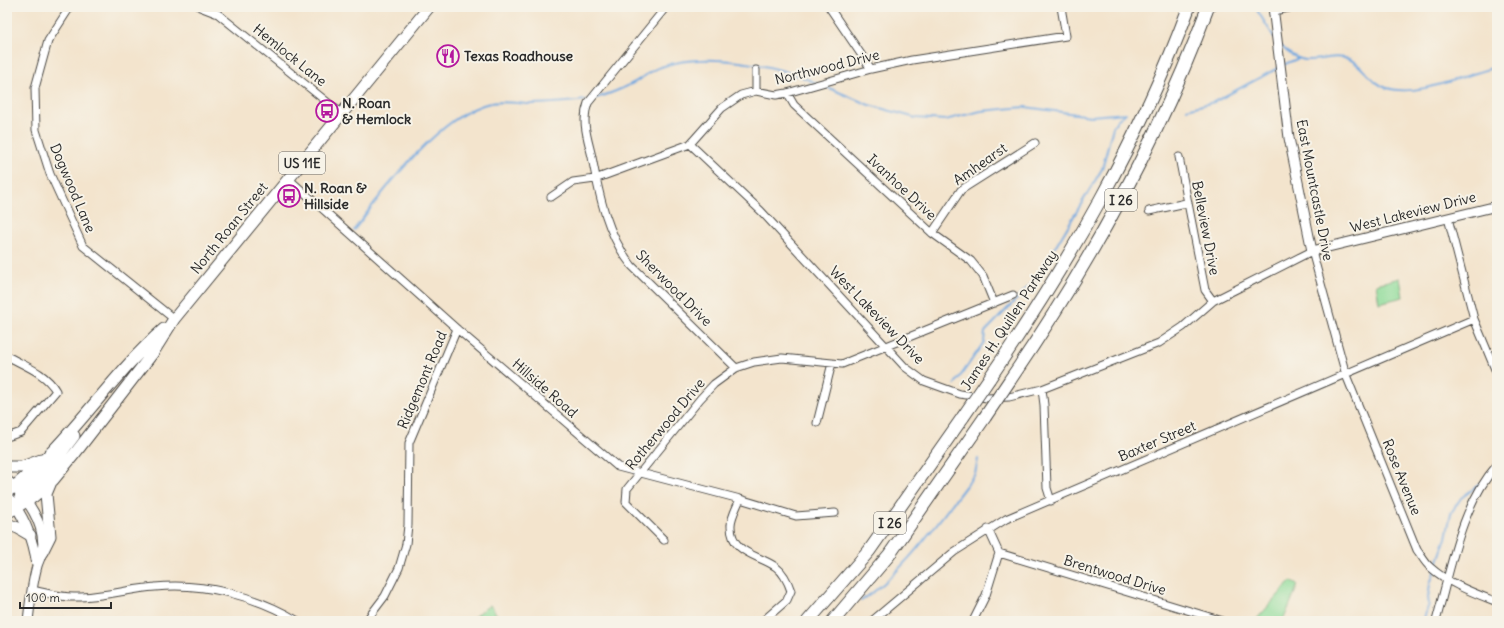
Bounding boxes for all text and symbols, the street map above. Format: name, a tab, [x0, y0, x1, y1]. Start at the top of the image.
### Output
street label: Hemlock Lane	[250, 20, 330, 90]
restaurant icon: Texas Roadhouse	[435, 43, 461, 69]
street label: Northwood Drive	[773, 45, 881, 89]
place label: Texas Roadhouse	[464, 47, 574, 65]
place label: N. Roan & Hemlock	[342, 94, 411, 128]
bus stop icon: N. Roan & Hemlock	[314, 98, 340, 124]
street label: East Mountcastle Drive	[1292, 118, 1338, 262]
street label: Amhearst	[950, 139, 1011, 189]
street label: Dogwood Lane	[46, 141, 100, 235]
street label: Ivanhoe Drive	[864, 150, 940, 224]
road number: US 11E	[279, 152, 325, 174]
street label: North Roan Street	[187, 178, 272, 277]
place label: N. Roan & Hillside	[304, 179, 367, 213]
street label: Belleview Drive	[1188, 179, 1224, 277]
bus stop icon: N. Roan & Hillside	[276, 183, 302, 209]
street label: West Lakeview Drive	[1348, 188, 1478, 236]
road number: I 26	[1105, 189, 1137, 211]
street label: Sherwood Drive	[632, 246, 716, 330]
street label: James H. Quillen Parkway	[957, 246, 1061, 394]
street label: West Lakeview Drive	[826, 262, 928, 368]
street label: Ridgemont Road	[393, 328, 451, 432]
street label: Hillside Road	[509, 355, 581, 421]
street label: Rotherwood Drive	[621, 375, 709, 473]
street label: Baxter Street	[1115, 416, 1199, 465]
street label: Rose Avenue	[1379, 436, 1425, 518]
road number: I 26	[874, 512, 906, 534]
street label: Brentwood Drive	[1062, 551, 1168, 599]
scale bar	[20, 584, 111, 610]
text: 100 m	[26, 590, 60, 605]

